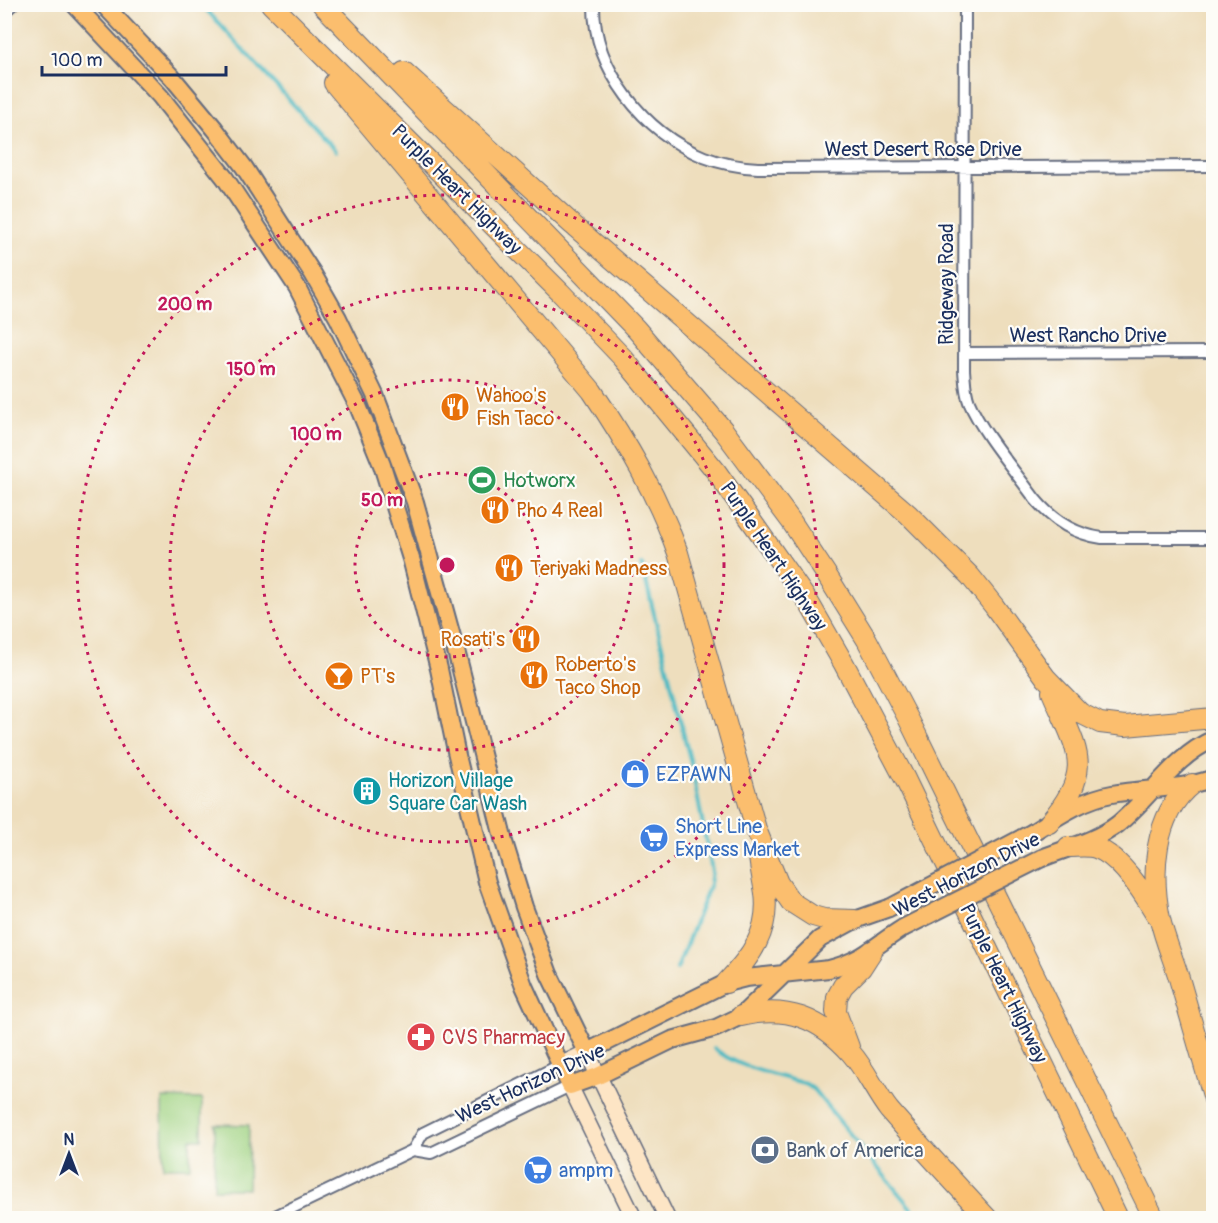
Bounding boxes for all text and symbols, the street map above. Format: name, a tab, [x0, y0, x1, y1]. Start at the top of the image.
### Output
scale bar	[42, 39, 226, 77]
text: 100 m	[51, 49, 103, 72]
street label: Purple Heart Highway	[386, 119, 527, 260]
street label: West Desert Rose Drive	[824, 137, 1022, 162]
street label: Ridgeway Road	[934, 223, 959, 345]
text: 200 m	[158, 293, 212, 316]
street label: West Rancho Drive	[1009, 323, 1167, 348]
text: 150 m	[227, 358, 276, 381]
place label: Wahoo's Fish Taco	[476, 383, 555, 431]
restaurant icon: Wahoo's Fish Taco	[439, 391, 471, 423]
text: 100 m	[290, 423, 342, 446]
sports icon: Hotworx	[466, 464, 498, 496]
place label: Hotworx	[503, 468, 576, 493]
street label: Purple Heart Highway	[714, 477, 833, 636]
text: 50 m	[361, 489, 403, 512]
restaurant icon: Pho 4 Real	[479, 494, 511, 526]
place label: Pho 4 Real	[516, 498, 603, 523]
restaurant icon: Teriyaki Madness	[493, 552, 525, 584]
centre of rings	[437, 555, 457, 575]
place label: Teriyaki Madness	[530, 556, 667, 581]
restaurant icon: Rosati's	[510, 623, 542, 655]
place label: Rosati's	[441, 627, 505, 652]
place label: Roberto's Taco Shop	[555, 652, 641, 700]
restaurant icon: Roberto's Taco Shop	[518, 659, 550, 691]
bar icon: PT's	[323, 660, 355, 692]
place label: PT's	[360, 664, 395, 689]
shop icon: EZPAWN	[619, 758, 651, 790]
place label: EZPAWN	[656, 762, 731, 787]
place label: Horizon Village Square Car Wash	[388, 768, 527, 816]
building icon: Horizon Village Square Car Wash	[351, 775, 383, 807]
place label: Short Line Express Market	[675, 814, 801, 862]
supermarket icon: Short Line Express Market	[638, 822, 670, 854]
street label: West Horizon Drive	[889, 827, 1044, 922]
street label: Purple Heart Highway	[954, 899, 1053, 1067]
pharmacy icon: CVS Pharmacy	[405, 1021, 437, 1053]
place label: CVS Pharmacy	[442, 1025, 565, 1050]
street label: West Horizon Drive	[452, 1038, 609, 1129]
north arrow	[39, 1124, 99, 1184]
text: N	[64, 1130, 75, 1150]
bank icon: Bank of America	[749, 1134, 781, 1166]
place label: Bank of America	[786, 1138, 924, 1163]
supermarket icon: ampm	[522, 1154, 554, 1186]
place label: ampm	[559, 1158, 613, 1183]

